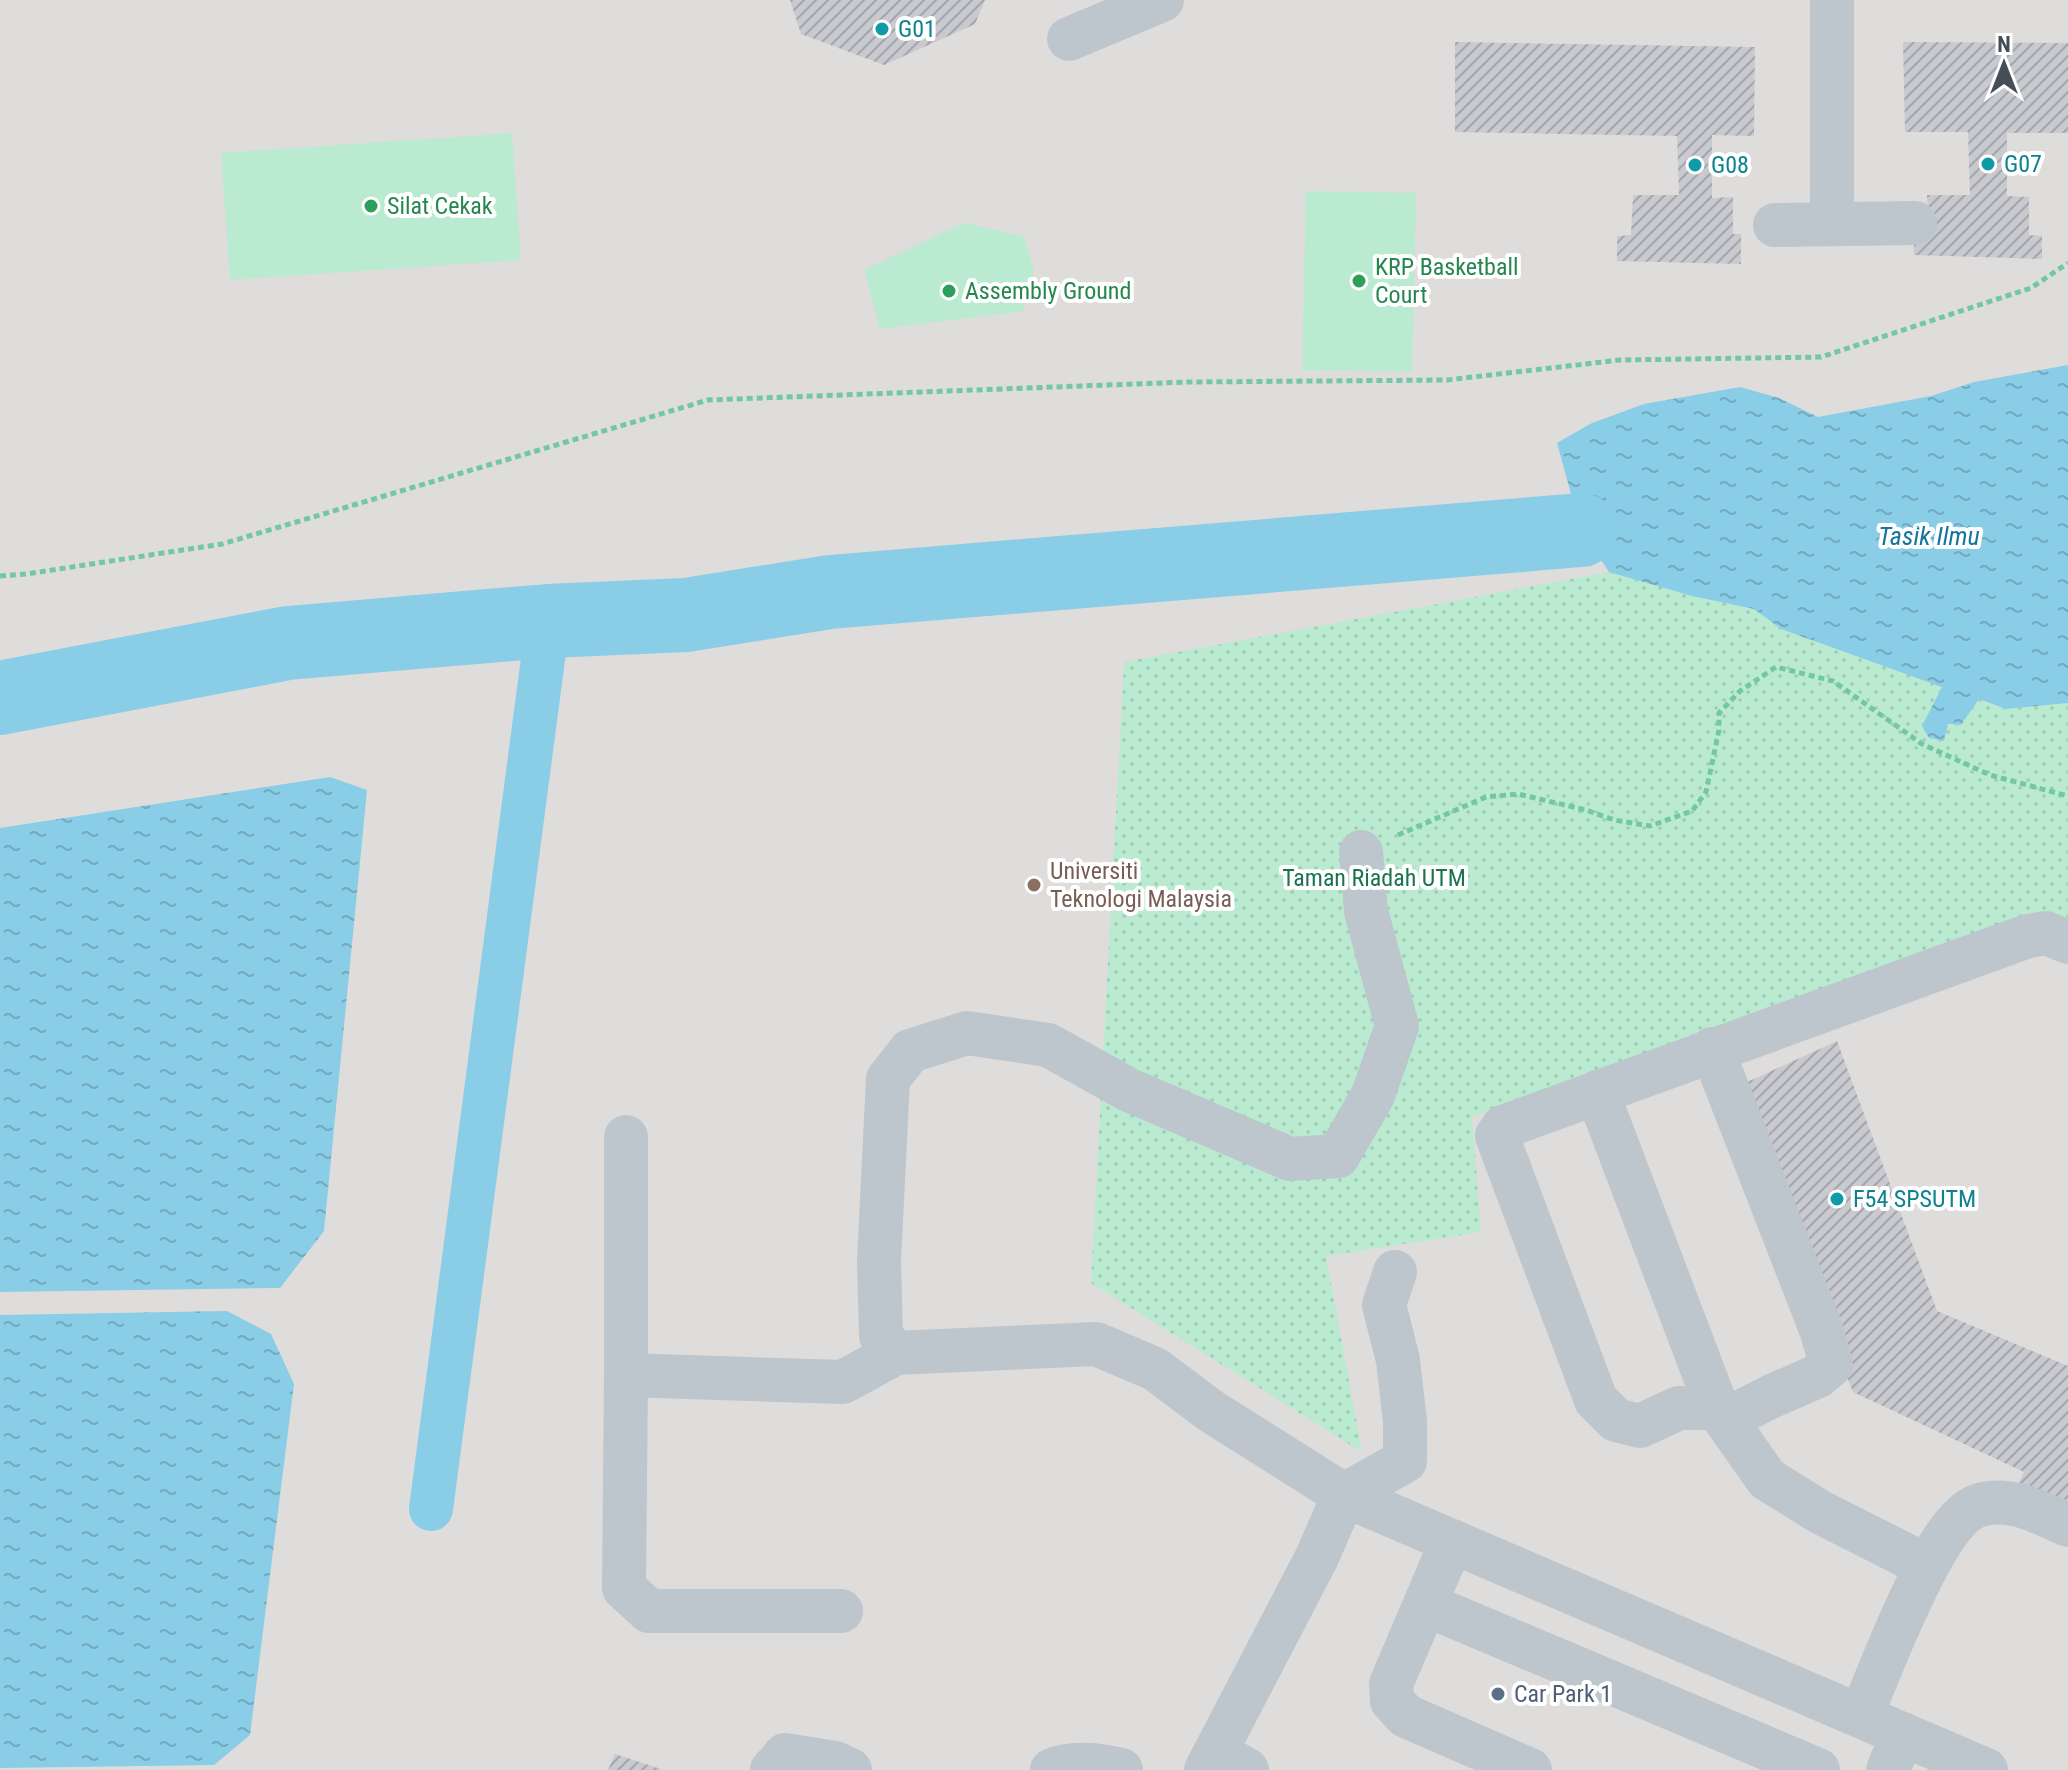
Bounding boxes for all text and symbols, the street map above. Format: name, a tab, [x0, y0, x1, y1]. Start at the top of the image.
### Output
place label: G01	[898, 15, 936, 43]
marker: G01	[873, 20, 891, 38]
north arrow	[1964, 24, 2044, 104]
text: N	[1997, 32, 2011, 57]
place label: G07	[2004, 150, 2042, 178]
place label: G08	[1711, 151, 1749, 179]
marker: G07	[1979, 155, 1997, 173]
marker: G08	[1686, 156, 1704, 174]
place label: Silat Cekak	[387, 192, 493, 220]
marker: Silat Cekak	[362, 197, 380, 215]
place label: KRP Basketball Court	[1375, 253, 1518, 309]
marker: KRP Basketball Court	[1350, 272, 1368, 290]
place label: Assembly Ground	[965, 277, 1131, 305]
marker: Assembly Ground	[940, 282, 958, 300]
water label: Tasik Ilmu	[1878, 521, 1980, 551]
place label: Universiti Teknologi Malaysia	[1050, 857, 1232, 913]
park label: Taman Riadah UTM	[1282, 864, 1466, 892]
marker: Universiti Teknologi Malaysia	[1025, 876, 1043, 894]
place label: F54 SPSUTM	[1853, 1185, 1976, 1213]
marker: F54 SPSUTM	[1828, 1190, 1846, 1208]
place label: Car Park 1	[1514, 1680, 1612, 1708]
marker: Car Park 1	[1489, 1685, 1507, 1703]

